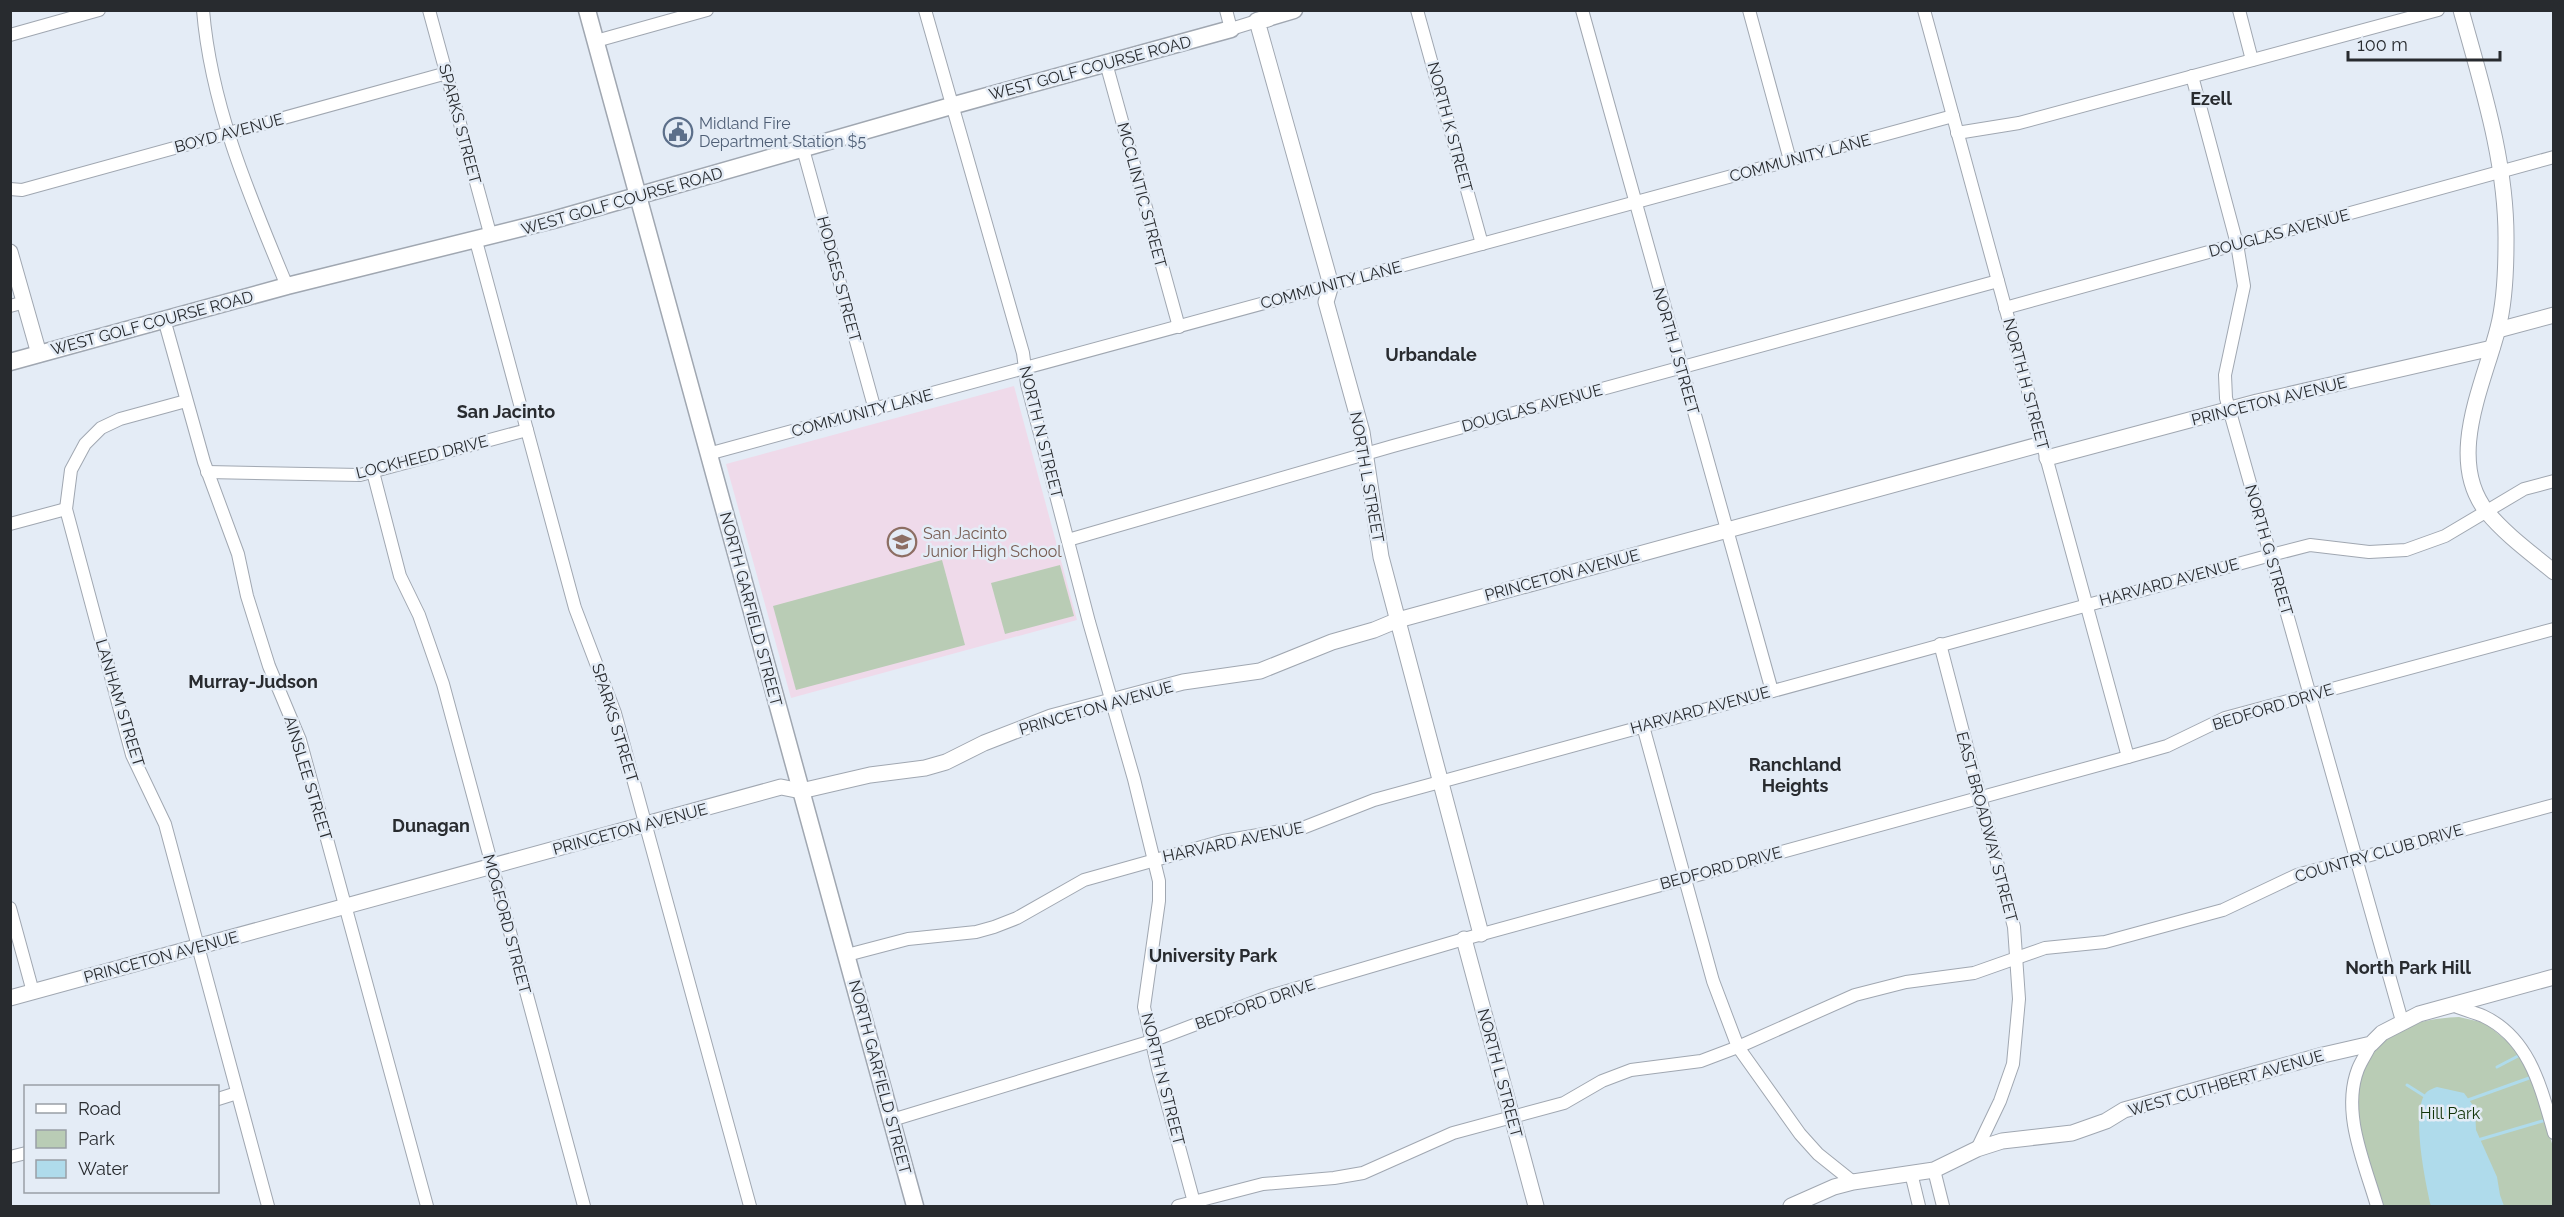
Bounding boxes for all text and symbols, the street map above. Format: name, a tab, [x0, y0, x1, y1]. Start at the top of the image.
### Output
scale bar	[2348, 24, 2500, 62]
street label: WEST GOLF COURSE ROAD	[987, 32, 1193, 104]
text: 100 m	[2357, 34, 2408, 55]
street label: NORTH K STREET	[1424, 60, 1477, 194]
street label: SPARKS STREET	[435, 62, 485, 186]
district label: Ezell	[2190, 88, 2232, 109]
street label: BOYD AVENUE	[172, 109, 286, 157]
place label: Midland Fire Department Station $5	[699, 114, 866, 151]
public building icon: Midland Fire Department Station $5	[662, 116, 694, 148]
street label: MCCLINTIC STREET	[1113, 120, 1171, 270]
street label: COMMUNITY LANE	[1727, 130, 1873, 186]
street label: WEST GOLF COURSE ROAD	[519, 163, 725, 239]
street label: DOUGLAS AVENUE	[2207, 205, 2352, 261]
street label: HODGES STREET	[813, 214, 865, 344]
street label: COMMUNITY LANE	[1258, 257, 1404, 313]
street label: NORTH J STREET	[1649, 285, 1703, 417]
street label: WEST GOLF COURSE ROAD	[49, 287, 255, 359]
street label: NORTH H STREET	[1999, 316, 2053, 452]
district label: Urbandale	[1385, 344, 1477, 365]
street label: NORTH N STREET	[1015, 364, 1067, 500]
street label: PRINCETON AVENUE	[2189, 372, 2349, 430]
street label: DOUGLAS AVENUE	[1460, 380, 1605, 436]
street label: COMMUNITY LANE	[789, 385, 935, 441]
district label: San Jacinto	[457, 401, 555, 422]
street label: NORTH L STREET	[1346, 410, 1388, 544]
street label: LOCKHEED DRIVE	[354, 431, 490, 483]
street label: NORTH G STREET	[2241, 482, 2297, 618]
street label: NORTH GARFIELD STREET	[716, 510, 786, 708]
place label: San Jacinto Junior High School	[923, 524, 1062, 561]
school or university icon: San Jacinto Junior High School	[886, 526, 918, 558]
street label: PRINCETON AVENUE	[1483, 545, 1642, 605]
street label: HARVARD AVENUE	[2097, 554, 2241, 610]
street label: LANHAM STREET	[92, 637, 149, 769]
street label: SPARKS STREET	[588, 661, 642, 785]
district label: Murray-Judson	[188, 671, 318, 692]
street label: PRINCETON AVENUE	[1017, 677, 1175, 739]
street label: BEDFORD DRIVE	[2210, 679, 2336, 734]
street label: HARVARD AVENUE	[1628, 682, 1772, 738]
street label: AINSLEE STREET	[280, 714, 336, 843]
street label: EAST BROADWAY STREET	[1952, 730, 2022, 925]
district label: Ranchland Heights	[1749, 754, 1841, 796]
street label: PRINCETON AVENUE	[551, 799, 710, 859]
district label: Dunagan	[392, 815, 470, 836]
street label: HARVARD AVENUE	[1161, 818, 1305, 866]
street label: COUNTRY CLUB DRIVE	[2293, 820, 2466, 886]
street label: BEDFORD DRIVE	[1658, 843, 1784, 893]
street label: MOGFORD STREET	[479, 852, 535, 996]
street label: PRINCETON AVENUE	[82, 927, 241, 987]
district label: University Park	[1149, 945, 1278, 966]
district label: North Park Hill	[2345, 957, 2471, 978]
street label: BEDFORD DRIVE	[1193, 975, 1318, 1033]
street label: NORTH GARFIELD STREET	[845, 978, 915, 1176]
street label: NORTH L STREET	[1474, 1007, 1526, 1140]
street label: NORTH N STREET	[1137, 1011, 1189, 1147]
street label: WEST CUTHBERT AVENUE	[2126, 1046, 2326, 1120]
legend	[24, 1085, 219, 1193]
text: Road	[78, 1098, 121, 1119]
park label: Hill Park	[2420, 1104, 2481, 1123]
text: Park	[78, 1128, 115, 1149]
text: Water	[78, 1158, 129, 1179]

